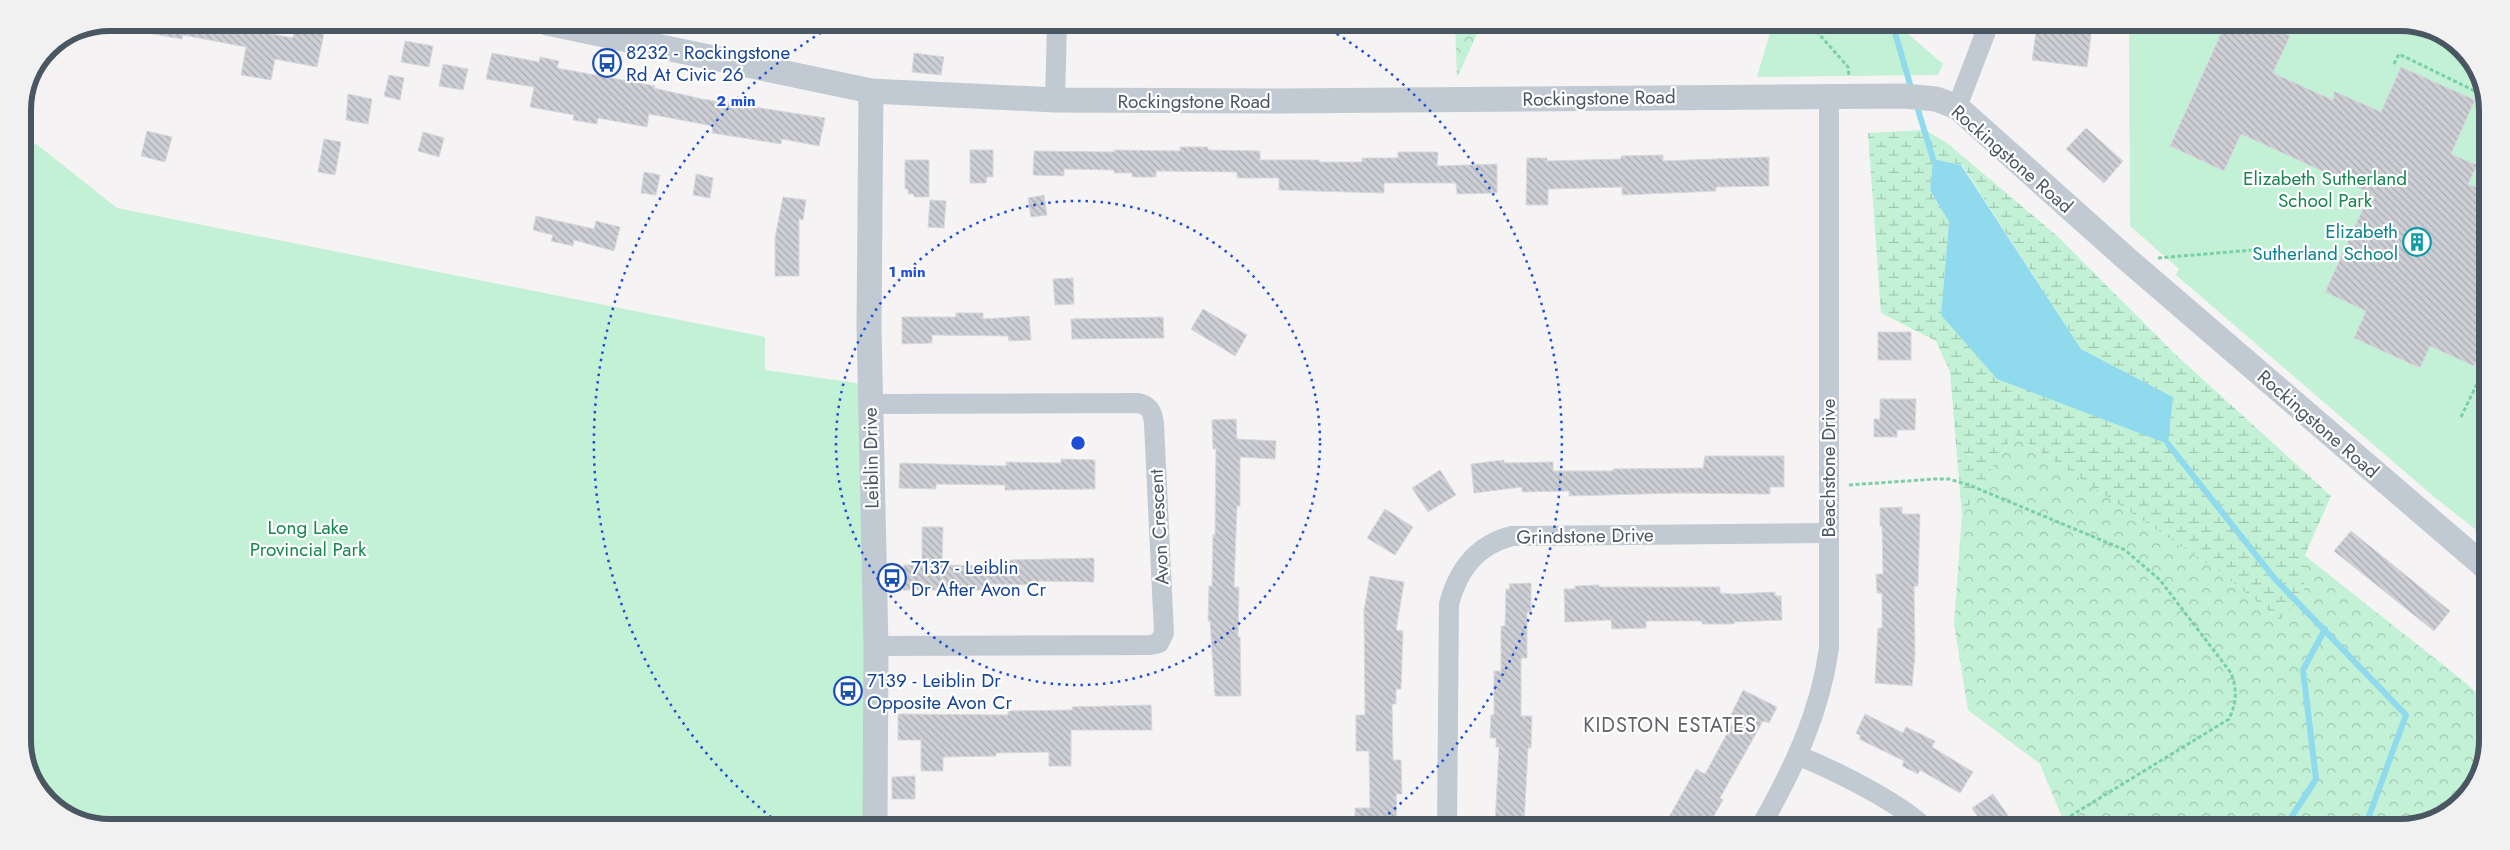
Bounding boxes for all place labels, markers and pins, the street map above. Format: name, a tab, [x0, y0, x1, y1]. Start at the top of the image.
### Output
place label: 8232 - Rockingstone Rd At Civic 26	[626, 39, 791, 88]
bus stop icon: 8232 - Rockingstone Rd At Civic 26	[592, 48, 622, 78]
place label: Elizabeth Sutherland School	[2252, 218, 2398, 267]
building icon: Elizabeth Sutherland School	[2402, 227, 2432, 257]
centre of rings	[1069, 434, 1087, 452]
place label: 7137 - Leiblin Dr After Avon Cr	[911, 554, 1046, 603]
bus stop icon: 7137 - Leiblin Dr After Avon Cr	[877, 563, 907, 593]
place label: 7139 - Leiblin Dr Opposite Avon Cr	[867, 667, 1012, 716]
bus stop icon: 7139 - Leiblin Dr Opposite Avon Cr	[833, 676, 863, 706]

